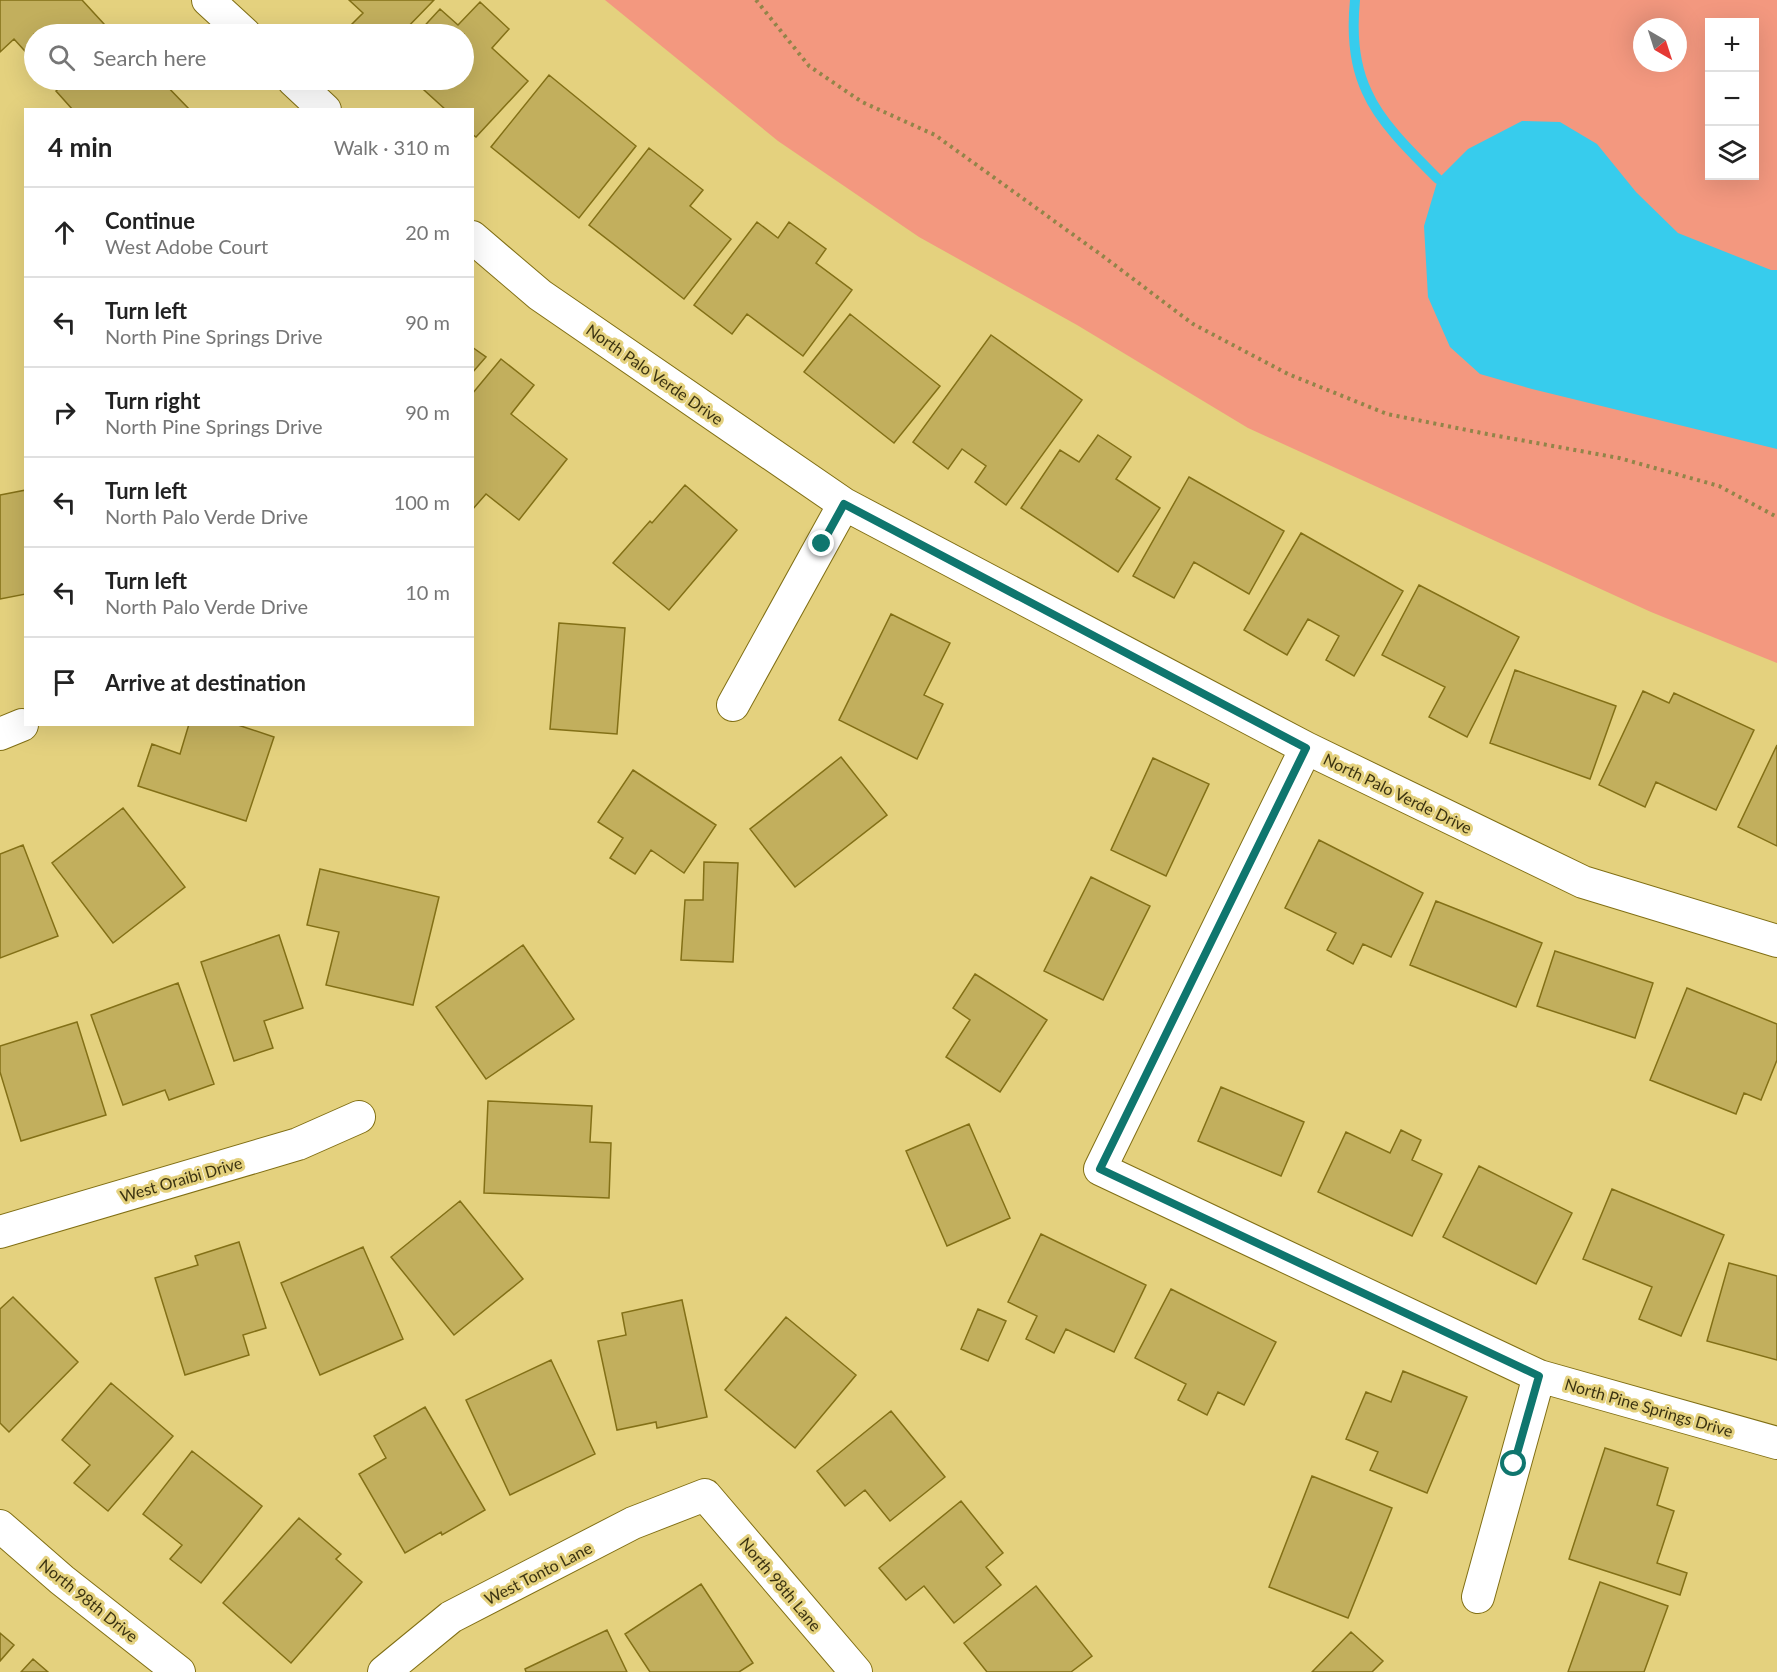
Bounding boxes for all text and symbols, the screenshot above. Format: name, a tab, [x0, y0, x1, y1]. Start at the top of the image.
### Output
north arrow	[1633, 18, 1687, 72]
map controls	[1705, 18, 1759, 180]
button: +	[1705, 18, 1759, 72]
search box	[24, 24, 474, 90]
icon: search	[45, 41, 78, 74]
text: Search here	[93, 44, 206, 71]
button: −	[1705, 72, 1759, 126]
button: layers	[1705, 126, 1759, 180]
text: 4 min	[48, 131, 112, 163]
text: Walk · 310 m	[334, 135, 450, 159]
text: Continue	[105, 207, 195, 234]
icon: ahead	[48, 216, 81, 249]
text: 20 m	[405, 220, 450, 244]
text: West Adobe Court	[105, 234, 268, 258]
text: Turn left	[105, 297, 187, 324]
icon: left	[48, 306, 81, 339]
text: 90 m	[405, 310, 450, 334]
street label: North Palo Verde Drive	[583, 320, 727, 428]
text: North Pine Springs Drive	[105, 324, 323, 348]
text: Turn right	[105, 387, 200, 414]
icon: right	[48, 396, 81, 429]
text: 90 m	[405, 400, 450, 424]
text: North Pine Springs Drive	[105, 414, 323, 438]
text: Turn left	[105, 477, 187, 504]
icon: left	[48, 486, 81, 519]
text: 100 m	[394, 490, 450, 514]
text: North Palo Verde Drive	[105, 504, 308, 528]
route end	[808, 530, 834, 556]
text: Turn left	[105, 567, 187, 594]
icon: left	[48, 576, 81, 609]
text: 10 m	[405, 580, 450, 604]
text: North Palo Verde Drive	[105, 594, 308, 618]
icon: arrive	[48, 666, 81, 699]
text: Arrive at destination	[105, 669, 306, 696]
street label: North Palo Verde Drive	[1321, 749, 1475, 837]
street label: West Oraibi Drive	[118, 1152, 244, 1206]
street label: North Pine Springs Drive	[1563, 1374, 1735, 1440]
route start	[1500, 1450, 1526, 1476]
street label: North 98th Lane	[736, 1533, 826, 1635]
street label: West Tonto Lane	[481, 1538, 595, 1608]
street label: North 98th Drive	[36, 1555, 142, 1645]

